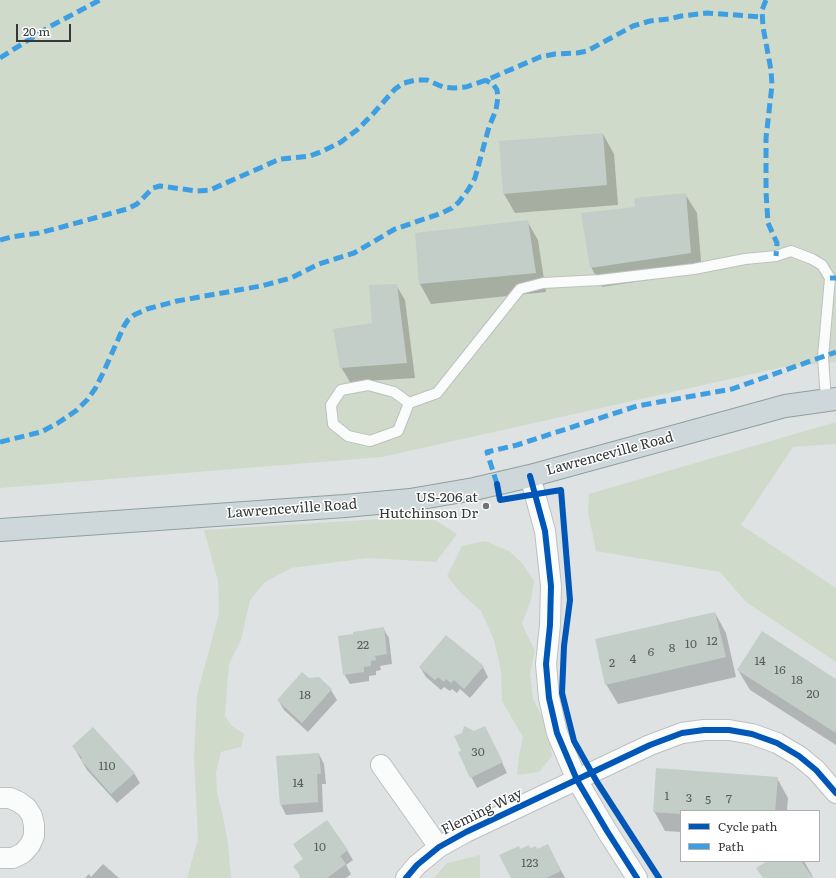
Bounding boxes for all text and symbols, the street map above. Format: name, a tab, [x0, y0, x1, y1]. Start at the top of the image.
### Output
scale bar	[18, 16, 73, 42]
text: 20 m	[23, 22, 50, 40]
street label: Lawrenceville Road	[545, 429, 675, 479]
place label: US-206 at Hutchinson Dr	[379, 490, 478, 522]
street label: Lawrenceville Road	[226, 496, 358, 522]
marker: US-206 at Hutchinson Dr	[481, 501, 491, 511]
house number: 12	[707, 634, 717, 648]
house number: 10	[685, 637, 697, 651]
house number: 22	[357, 638, 369, 652]
house number: 8	[669, 641, 675, 655]
house number: 6	[648, 645, 654, 659]
house number: 4	[630, 652, 636, 666]
house number: 14	[754, 654, 766, 668]
house number: 2	[609, 656, 615, 670]
house number: 16	[774, 663, 786, 677]
house number: 18	[791, 673, 803, 687]
house number: 20	[806, 687, 820, 701]
house number: 18	[299, 688, 311, 702]
house number: 30	[471, 745, 485, 759]
house number: 110	[99, 759, 115, 773]
house number: 14	[292, 776, 304, 790]
street label: Fleming Way	[439, 785, 525, 839]
house number: 1	[665, 789, 669, 803]
house number: 3	[686, 791, 692, 805]
house number: 7	[726, 792, 732, 806]
house number: 5	[705, 793, 711, 807]
legend	[680, 810, 820, 862]
text: Cycle path	[718, 817, 778, 835]
text: Path	[718, 837, 744, 855]
house number: 10	[314, 840, 326, 854]
house number: 123	[521, 856, 539, 870]

